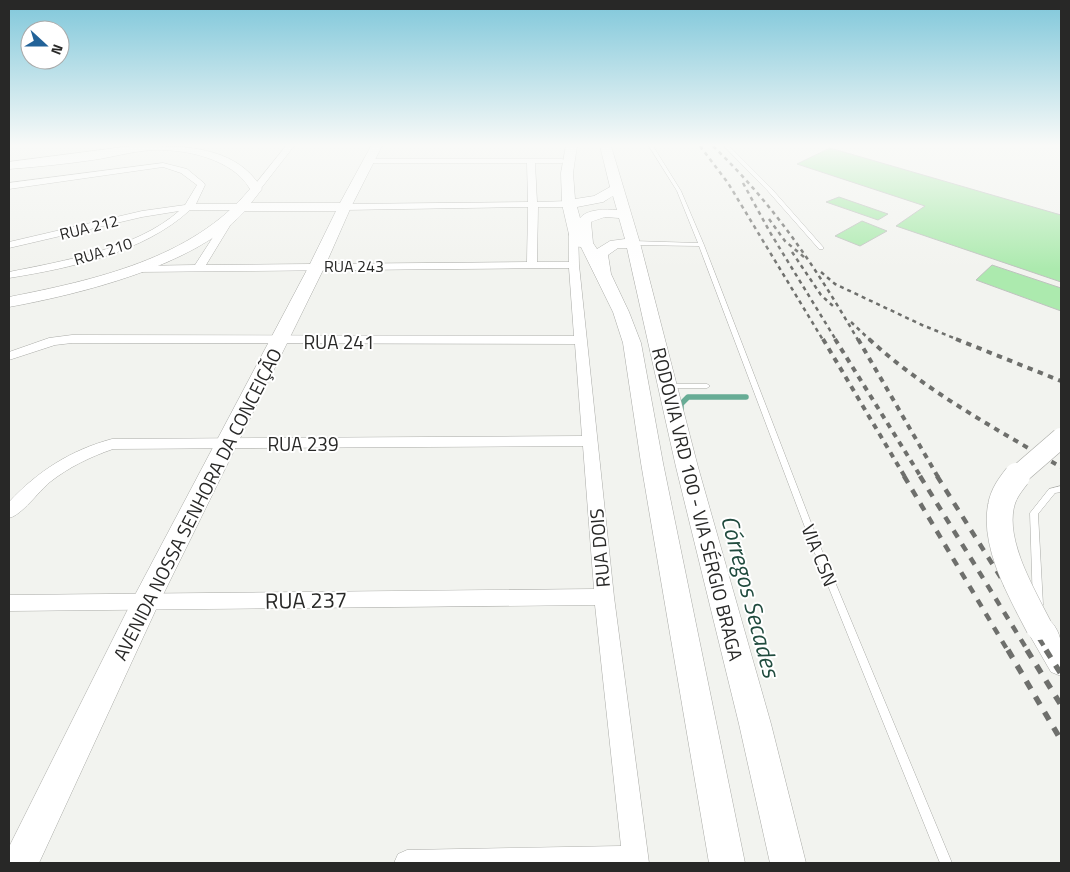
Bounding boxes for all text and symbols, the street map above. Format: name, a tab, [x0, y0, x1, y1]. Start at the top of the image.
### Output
north arrow	[20, 20, 70, 70]
text: N	[46, 42, 69, 58]
street label: RUA 212	[57, 208, 121, 246]
street label: RUA 210	[71, 231, 135, 271]
street label: RUA 243	[324, 254, 384, 278]
street label: RUA 241	[303, 327, 375, 356]
street label: AVENIDA NOSSA SENHORA DA CONCEIÇÃO	[105, 343, 289, 665]
street label: RODOVIA VRD 100 - VIA SÉRGIO BRAGA	[645, 344, 751, 664]
street label: RUA 239	[267, 429, 339, 458]
street label: RUA DOIS	[581, 507, 617, 589]
water label: Córregos Secades	[712, 511, 790, 683]
street label: VIA CSN	[794, 520, 846, 590]
street label: RUA 237	[264, 582, 348, 618]

